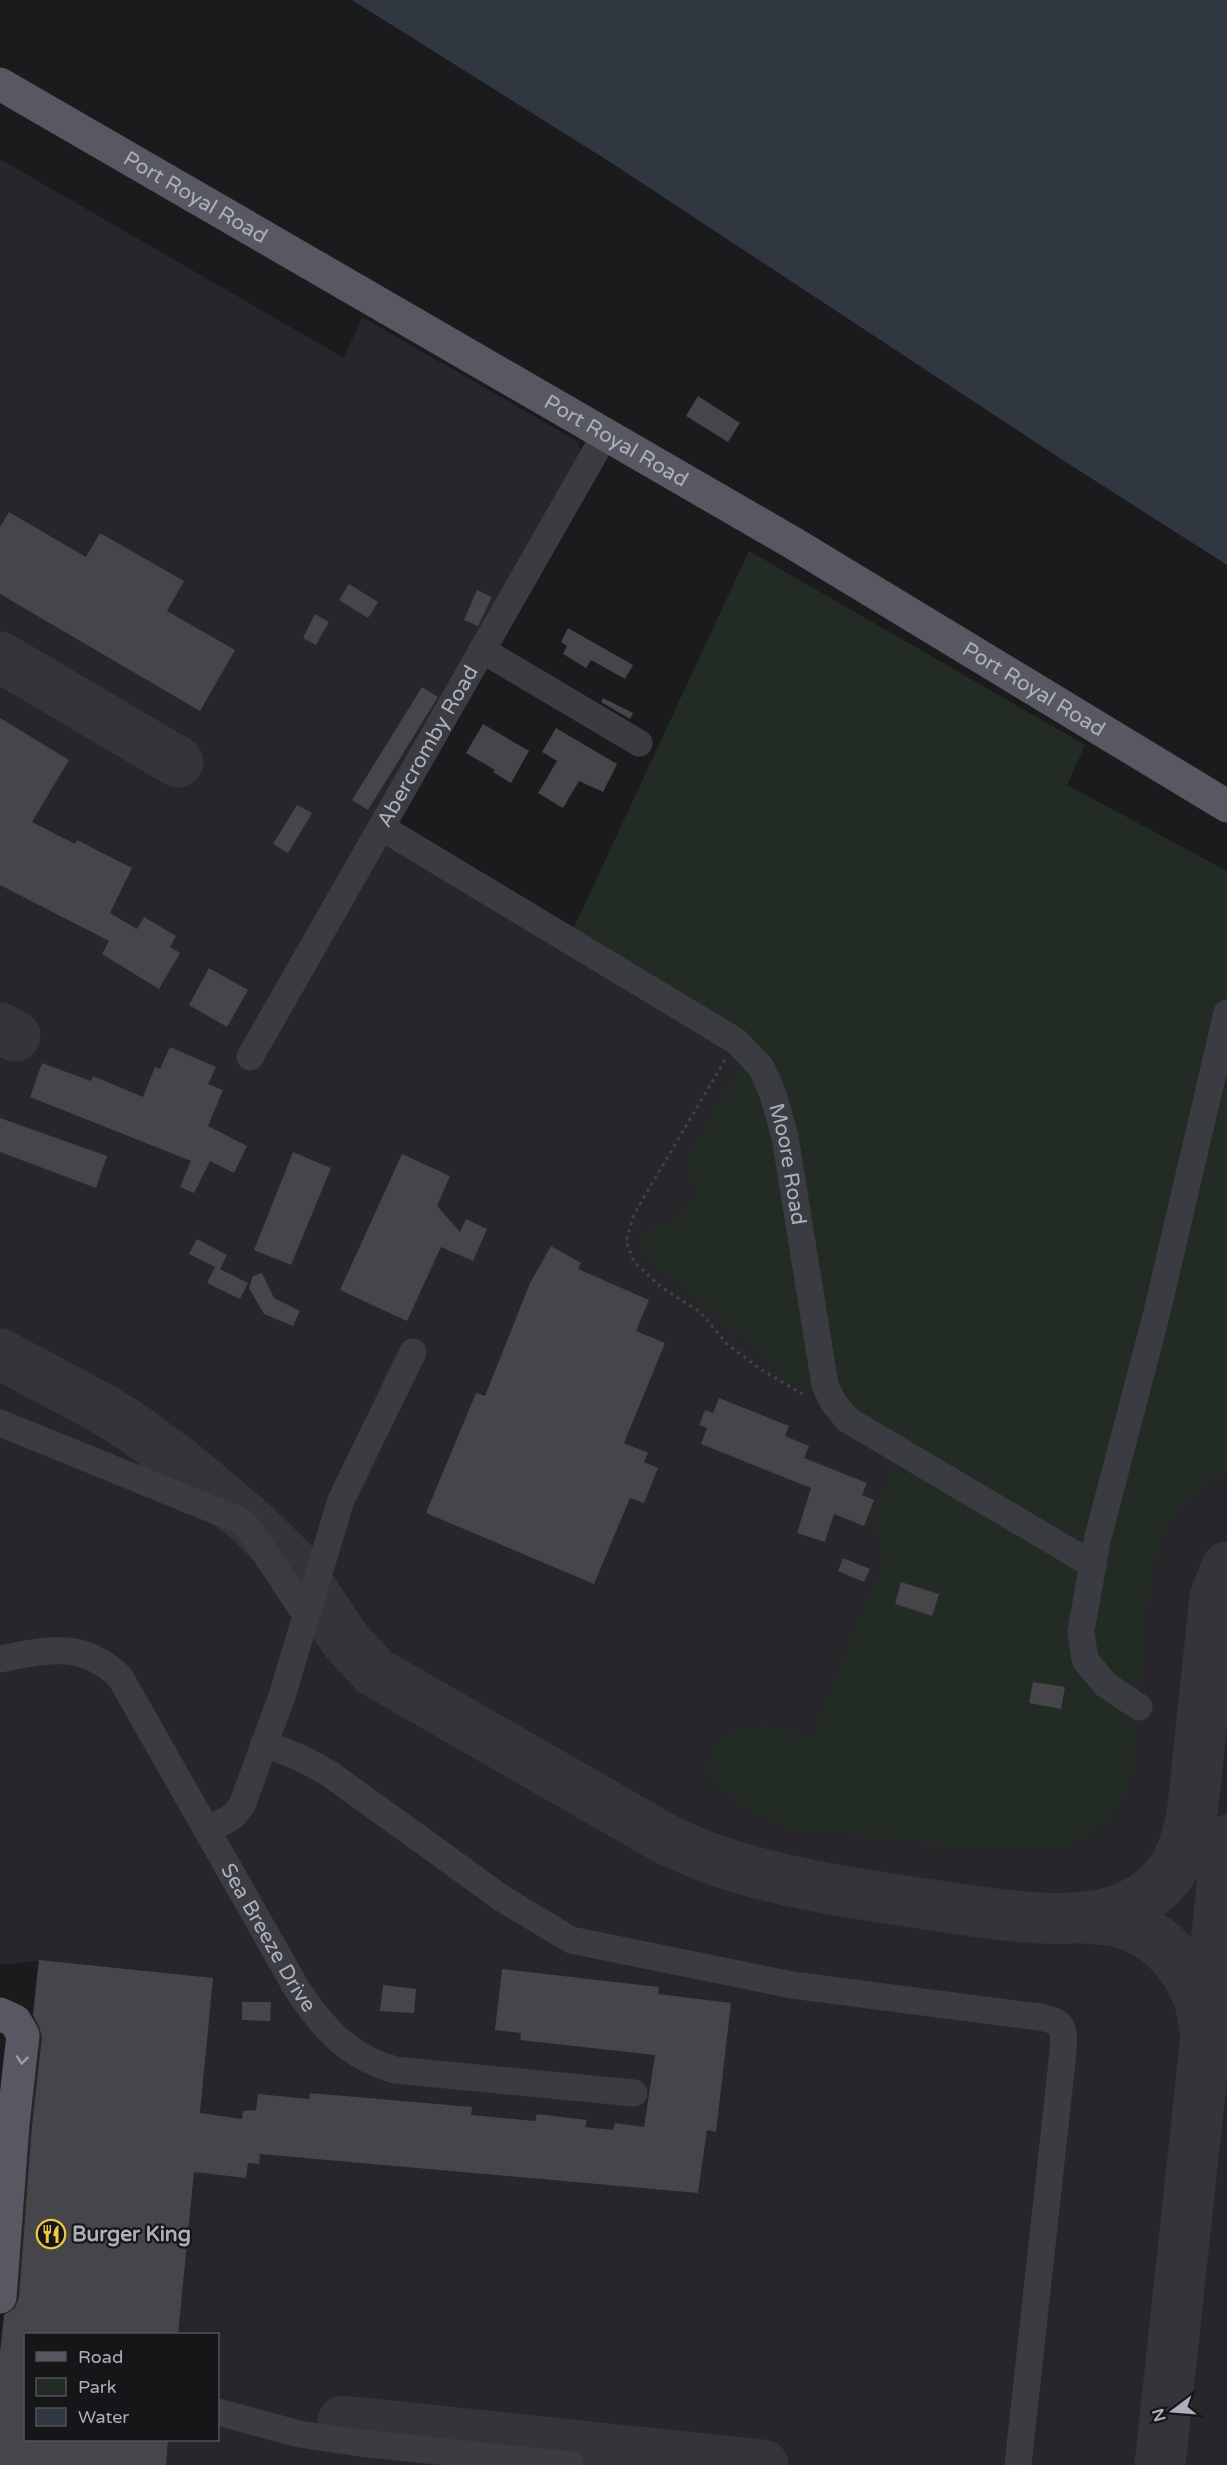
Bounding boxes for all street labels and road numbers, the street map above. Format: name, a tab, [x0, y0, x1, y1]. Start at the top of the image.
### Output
street label: Port Royal Road	[119, 146, 272, 249]
street label: Port Royal Road	[540, 389, 693, 492]
street label: Port Royal Road	[958, 636, 1110, 742]
street label: Abercromby Road	[371, 661, 483, 831]
street label: Moore Road	[764, 1100, 812, 1227]
street label: Sea Breeze Drive	[216, 1859, 322, 2017]

